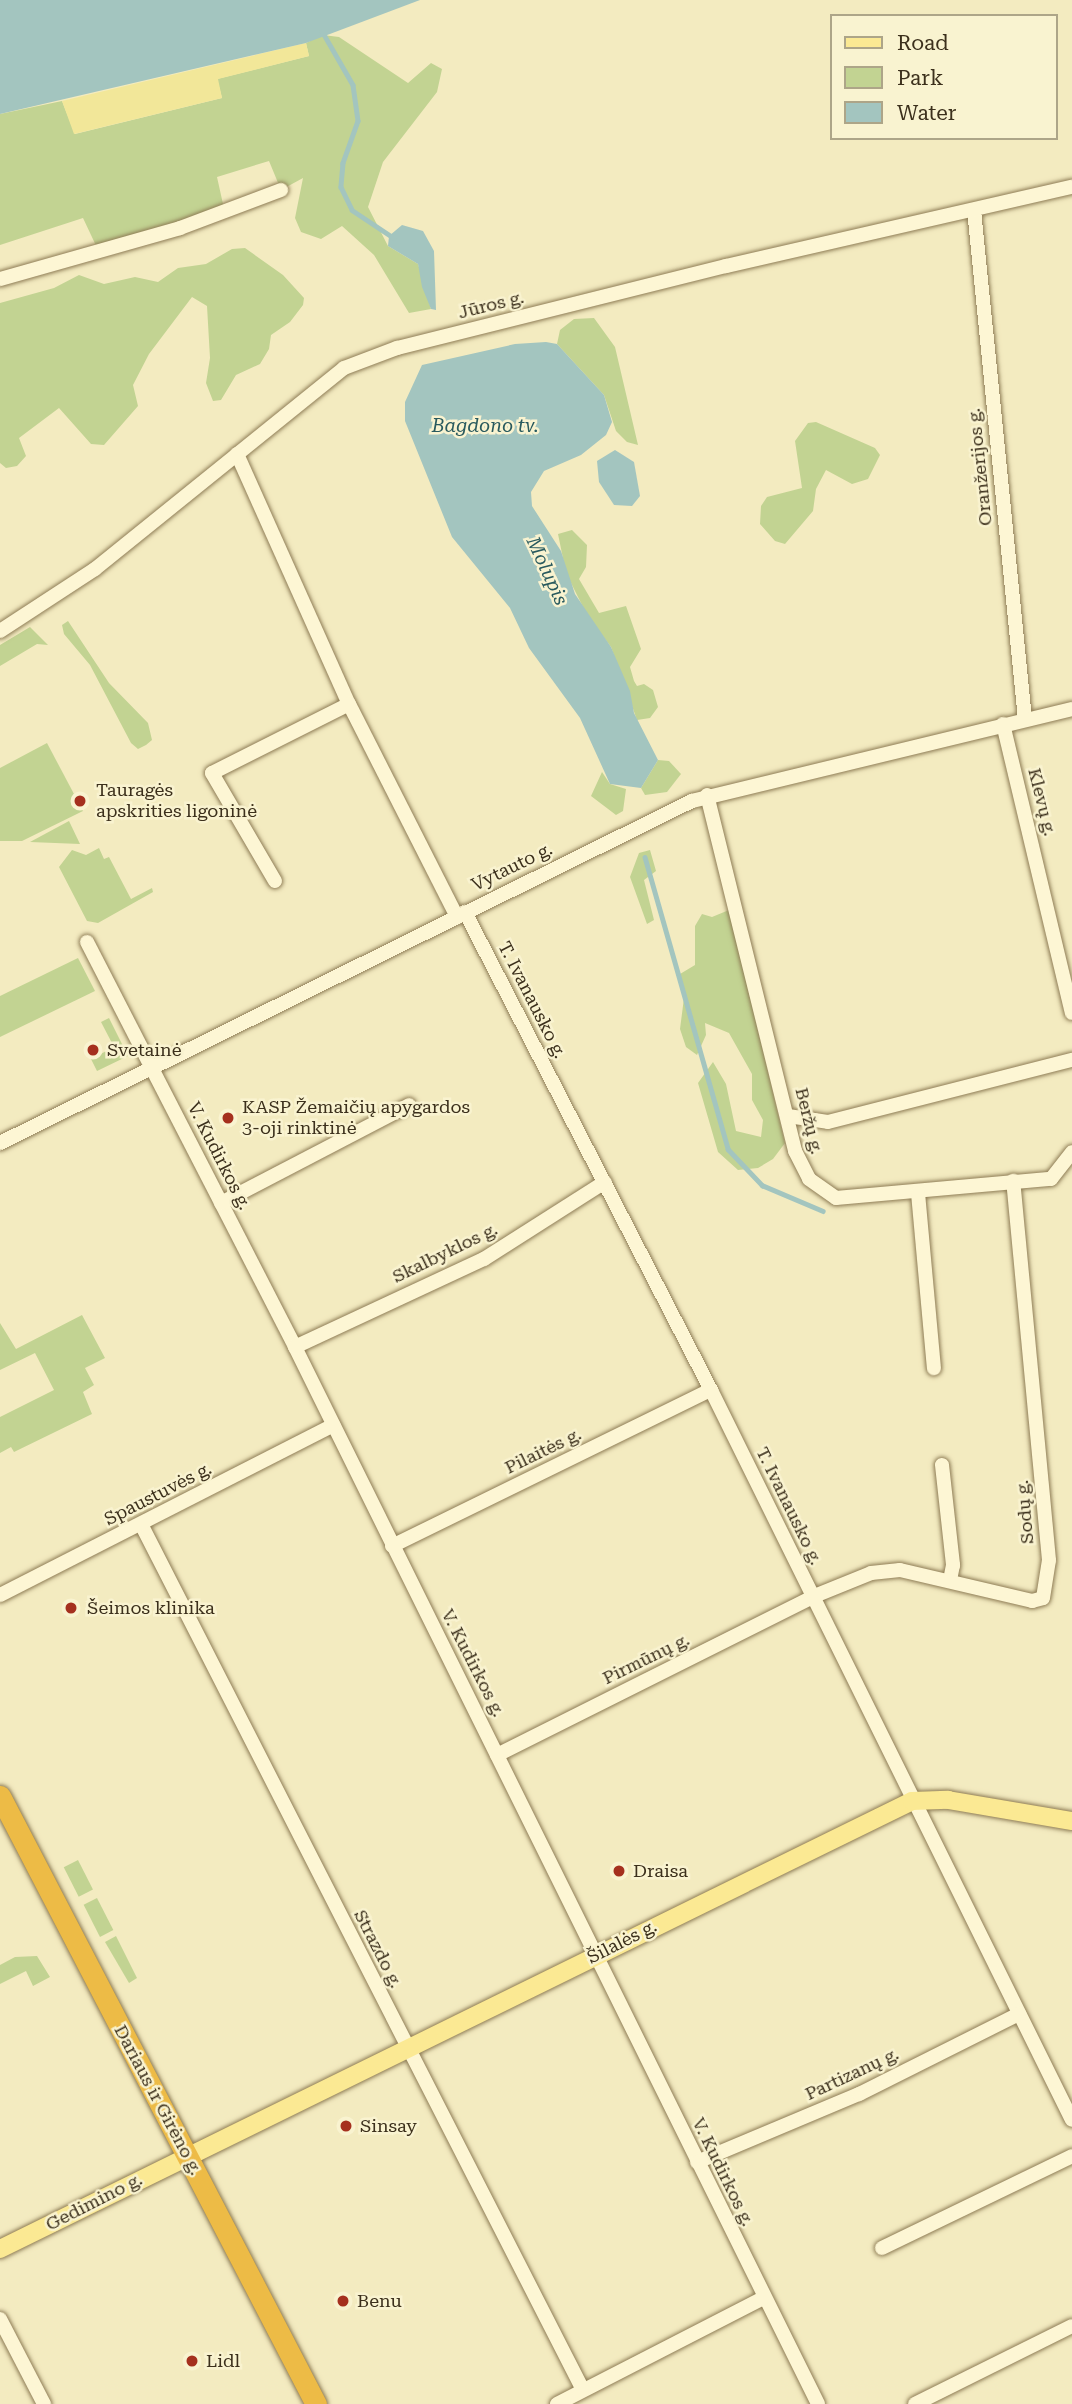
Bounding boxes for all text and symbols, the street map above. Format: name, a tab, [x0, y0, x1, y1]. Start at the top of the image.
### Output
legend	[830, 14, 1058, 140]
text: Road	[897, 31, 949, 55]
text: Park	[897, 66, 943, 90]
text: Water	[897, 101, 956, 125]
street label: Jūros g.	[456, 286, 526, 324]
street label: Oranžerijos g.	[963, 407, 997, 527]
water label: Bagdono tv.	[432, 415, 538, 437]
water label: Molupis	[521, 533, 573, 609]
street label: Klevų g.	[1023, 766, 1061, 838]
place label: Tauragės apskrities ligoninė	[96, 780, 257, 822]
marker: Tauragės apskrities ligoninė	[70, 791, 90, 811]
street label: Vytauto g.	[468, 838, 556, 896]
street label: T. Ivanausko g.	[493, 938, 571, 1062]
place label: Svetainė	[107, 1039, 182, 1061]
marker: Svetainė	[85, 1042, 101, 1058]
street label: Beržų g.	[790, 1085, 828, 1157]
place label: KASP Žemaičių apygardos 3-oji rinktinė	[242, 1097, 470, 1140]
street label: V. Kudirkos g.	[183, 1099, 255, 1213]
marker: KASP Žemaičių apygardos 3-oji rinktinė	[220, 1110, 236, 1126]
street label: Skalbyklos g.	[389, 1218, 501, 1288]
street label: Pilaitės g.	[501, 1423, 585, 1479]
street label: T. Ivanausko g.	[751, 1444, 827, 1568]
street label: Spaustuvės g.	[101, 1458, 215, 1530]
street label: Sodų g.	[1011, 1479, 1039, 1545]
place label: Šeimos klinika	[87, 1597, 215, 1619]
marker: Šeimos klinika	[61, 1598, 81, 1618]
street label: V. Kudirkos g.	[437, 1606, 509, 1720]
street label: Pirmūnų g.	[599, 1629, 693, 1689]
place label: Draisa	[633, 1860, 688, 1882]
marker: Draisa	[611, 1863, 627, 1879]
street label: Strazdo g.	[349, 1906, 407, 1992]
street label: Šilalės g.	[584, 1915, 660, 1969]
street label: Dariaus ir Girėno g.	[109, 2021, 207, 2179]
street label: Partizanų g.	[802, 2043, 902, 2105]
street label: V. Kudirkos g.	[687, 2114, 759, 2230]
place label: Sinsay	[360, 2115, 417, 2137]
marker: Sinsay	[338, 2118, 354, 2134]
street label: Gedimino g.	[42, 2168, 146, 2236]
place label: Benu	[357, 2290, 402, 2312]
marker: Benu	[335, 2293, 351, 2309]
place label: Lidl	[206, 2350, 240, 2372]
marker: Lidl	[184, 2353, 200, 2369]

